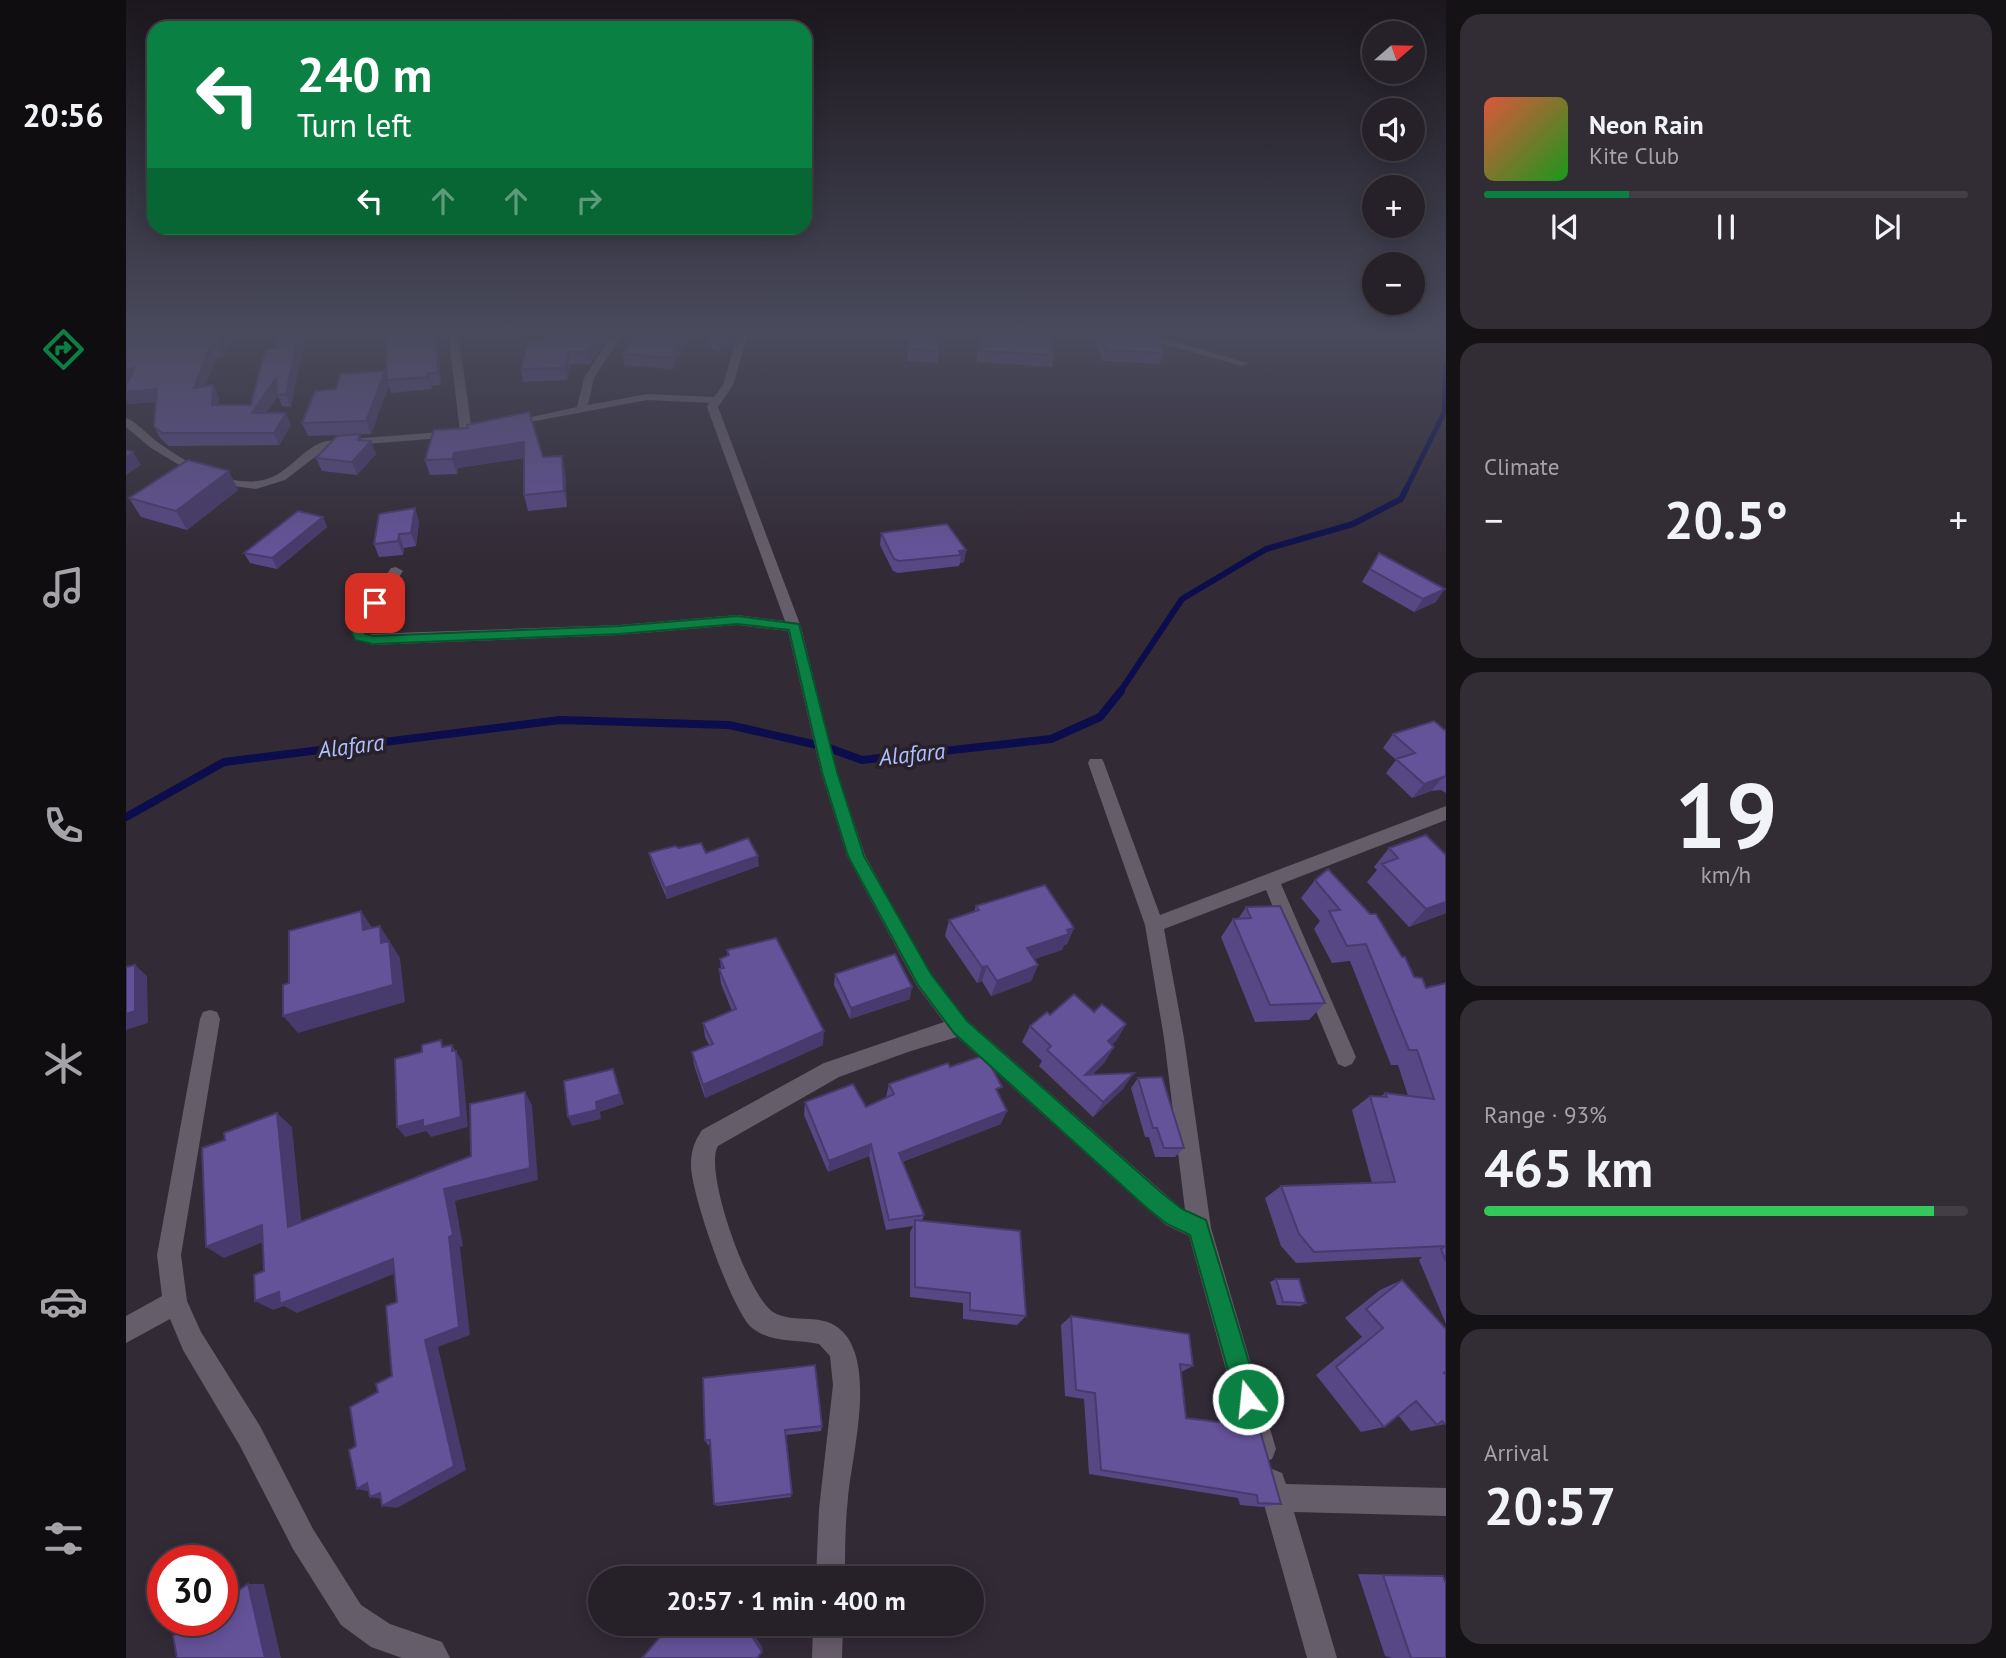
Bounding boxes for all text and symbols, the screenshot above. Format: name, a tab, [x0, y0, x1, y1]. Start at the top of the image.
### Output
north arrow	[1362, 21, 1424, 84]
map controls	[1362, 21, 1425, 315]
text: 240 m	[297, 42, 432, 106]
icon: left	[182, 49, 273, 140]
text: 20:56	[22, 94, 104, 136]
button: sound	[1362, 98, 1425, 161]
text: Turn left	[297, 104, 412, 146]
text: Neon Rain	[1589, 108, 1704, 141]
text: Kite Club	[1589, 141, 1679, 170]
button: +	[1362, 175, 1425, 238]
icon: left	[351, 182, 389, 220]
icon: ahead	[424, 182, 462, 220]
icon: ahead	[497, 182, 535, 220]
icon: right	[570, 182, 608, 220]
icon: previous	[1546, 208, 1584, 246]
icon: pause	[1707, 208, 1745, 246]
icon: next	[1868, 208, 1906, 246]
button: −	[1362, 252, 1425, 315]
icon: directions	[39, 325, 88, 374]
text: Climate	[1484, 452, 1559, 481]
text: 20.5°	[1664, 486, 1788, 553]
text: −	[1484, 495, 1503, 544]
text: +	[1949, 495, 1968, 544]
icon: music	[39, 563, 88, 612]
pin	[345, 573, 405, 633]
icon: arrive	[356, 584, 394, 622]
water label: Alafara	[315, 727, 386, 764]
water label: Alafara	[876, 736, 947, 772]
text: 19	[1674, 755, 1778, 873]
icon: phone	[39, 801, 88, 850]
text: km/h	[1701, 860, 1751, 889]
icon: climate	[39, 1039, 88, 1088]
text: Range · 93%	[1484, 1100, 1607, 1129]
text: 465 km	[1484, 1134, 1653, 1201]
icon: car	[39, 1277, 88, 1326]
position arrow	[1211, 1362, 1285, 1436]
text: Arrival	[1484, 1438, 1548, 1467]
text: 20:57	[1484, 1472, 1616, 1539]
icon: filters	[39, 1514, 88, 1563]
speed limit sign: 30	[147, 1545, 238, 1636]
text: 20:57 · 1 min · 400 m	[666, 1584, 906, 1617]

